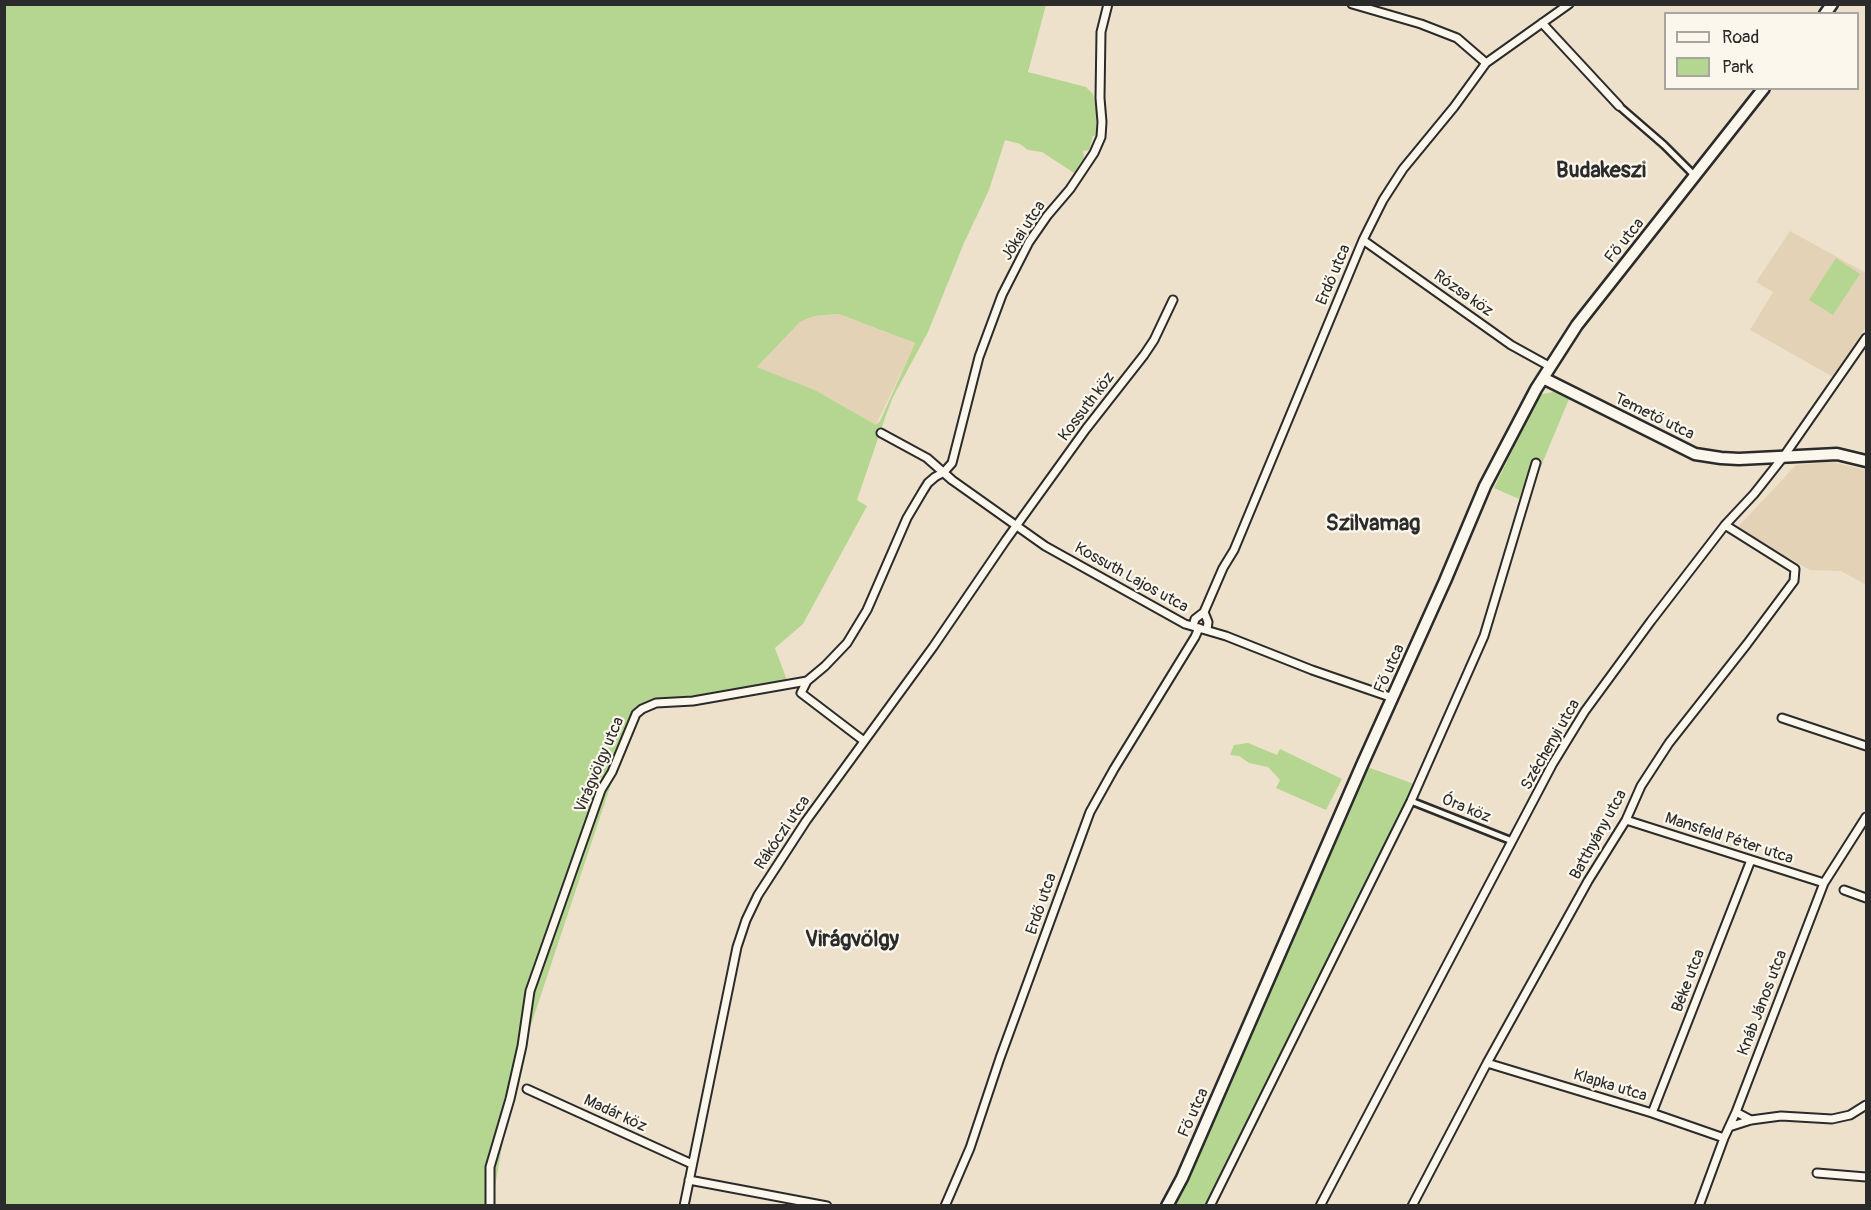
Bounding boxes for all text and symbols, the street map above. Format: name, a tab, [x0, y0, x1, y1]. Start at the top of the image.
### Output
legend	[1664, 12, 1859, 90]
text: Road	[1722, 26, 1759, 49]
text: Park	[1722, 56, 1754, 79]
district label: Budakeszi	[1556, 158, 1646, 184]
street label: Jókai utca	[998, 198, 1050, 264]
street label: Fő utca	[1601, 215, 1649, 267]
street label: Erdő utca	[1313, 242, 1355, 308]
street label: Rózsa köz	[1430, 267, 1496, 321]
street label: Kossuth köz	[1055, 369, 1119, 445]
street label: Temető utca	[1611, 389, 1697, 445]
district label: Szilvamag	[1326, 511, 1420, 537]
street label: Kossuth Lajos utca	[1071, 539, 1191, 617]
street label: Fő utca	[1371, 641, 1409, 697]
street label: Széchenyi utca	[1517, 696, 1585, 794]
street label: Virágvölgy utca	[571, 714, 629, 816]
street label: Batthyány utca	[1566, 787, 1632, 883]
street label: Óra köz	[1439, 791, 1493, 827]
street label: Rákóczi utca	[751, 792, 815, 874]
street label: Mansfeld Péter utca	[1662, 809, 1796, 869]
street label: Erdő utca	[1023, 871, 1061, 937]
district label: Virágvölgy	[805, 927, 899, 953]
street label: Béke utca	[1668, 947, 1710, 1015]
street label: Knáb János utca	[1734, 948, 1792, 1058]
street label: Klapka utca	[1571, 1066, 1649, 1106]
street label: Fő utca	[1175, 1085, 1213, 1141]
street label: Madár köz	[580, 1091, 650, 1137]

